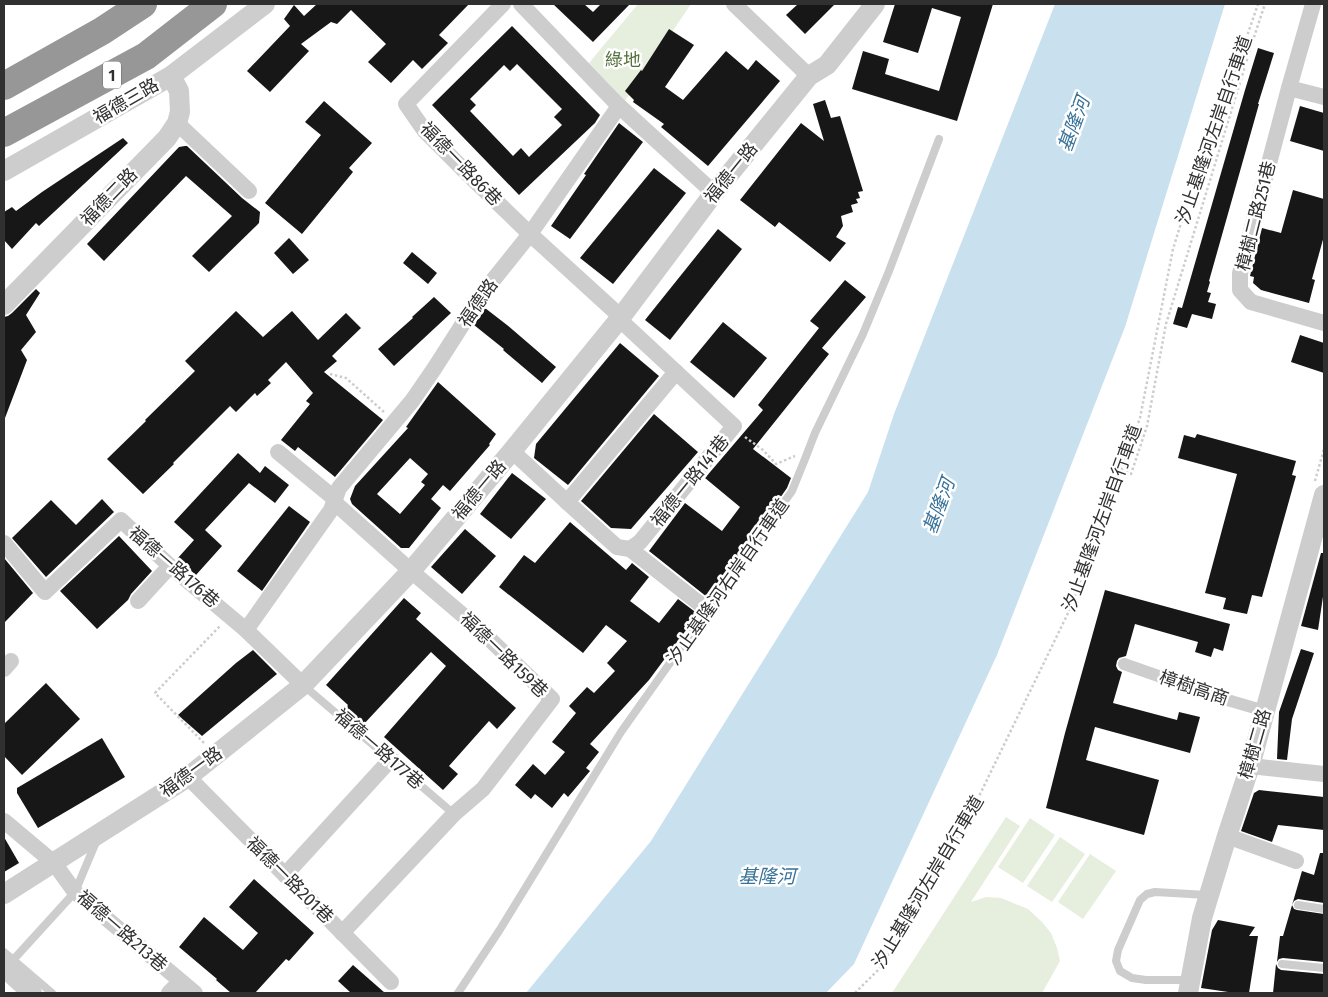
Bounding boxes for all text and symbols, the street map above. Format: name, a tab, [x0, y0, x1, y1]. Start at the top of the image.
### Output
street label: 汐止基隆河左岸自行車道	[1171, 33, 1257, 227]
park label: 綠地	[605, 49, 641, 71]
road number: 1	[103, 62, 121, 88]
street label: 福德三路	[89, 73, 163, 129]
water label: 基隆河	[1053, 90, 1096, 155]
street label: 福德一路86巷	[416, 118, 506, 210]
street label: 福德一路	[700, 138, 762, 208]
street label: 樟樹二路251巷	[1232, 159, 1280, 273]
street label: 福德二路	[76, 163, 142, 231]
street label: 福德路	[454, 275, 502, 331]
street label: 汐止基隆河左岸自行車道	[1058, 421, 1146, 615]
street label: 福德一路141巷	[646, 431, 734, 531]
street label: 福德一路	[447, 455, 511, 525]
water label: 基隆河	[918, 472, 961, 537]
street label: 汐止基隆河右岸自行車道	[662, 495, 794, 669]
street label: 福德一路176巷	[124, 522, 224, 612]
street label: 福德一路159巷	[455, 608, 553, 702]
street label: 樟樹高商	[1156, 666, 1232, 710]
street label: 福德一路177巷	[330, 704, 428, 794]
street label: 樟樹二路	[1235, 706, 1275, 782]
street label: 福德一路	[155, 742, 227, 802]
street label: 汐止基隆河左岸自行車道	[868, 791, 988, 973]
street label: 福德一路201巷	[242, 832, 338, 928]
water label: 基隆河	[738, 865, 799, 888]
street label: 福德一路213巷	[72, 886, 172, 976]

